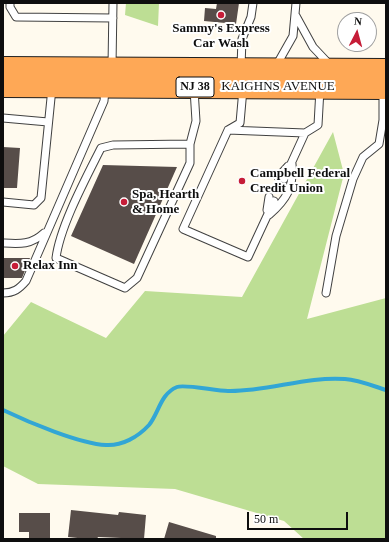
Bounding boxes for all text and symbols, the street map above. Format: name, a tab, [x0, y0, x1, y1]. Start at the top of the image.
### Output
marker: Sammy's Express Car Wash	[216, 10, 226, 20]
north arrow	[337, 12, 377, 52]
text: N	[354, 15, 363, 27]
place label: Sammy's Express Car Wash	[172, 21, 270, 52]
road number: NJ 38	[176, 77, 214, 97]
street label: KAIGHNS AVENUE	[221, 79, 335, 95]
place label: Campbell Federal Credit Union	[250, 166, 350, 197]
marker: Campbell Federal Credit Union	[237, 176, 247, 186]
place label: Spa, Hearth & Home	[132, 187, 199, 218]
marker: Spa, Hearth & Home	[119, 197, 129, 207]
place label: Relax Inn	[23, 258, 78, 274]
marker: Relax Inn	[10, 261, 20, 271]
scale bar	[249, 504, 350, 530]
text: 50 m	[254, 512, 278, 526]

